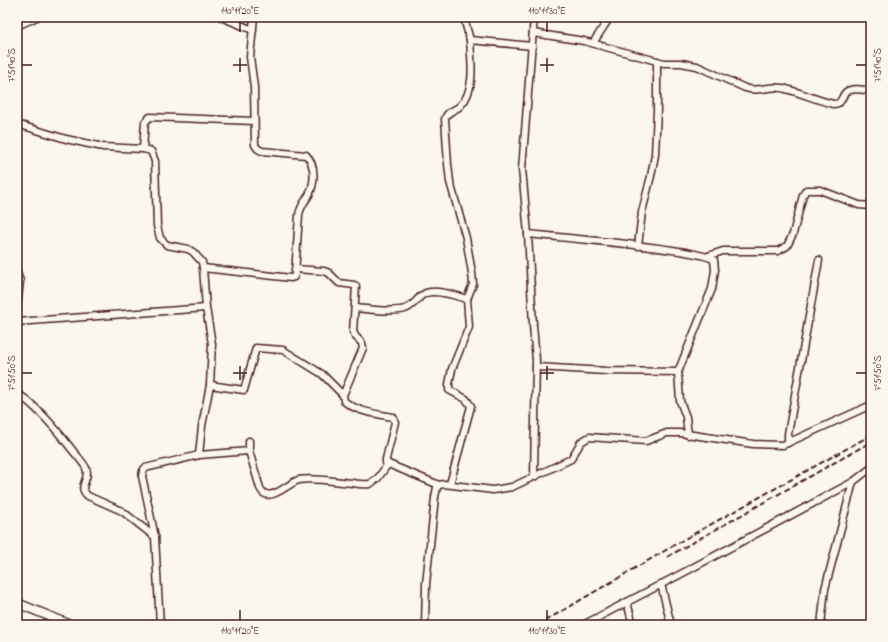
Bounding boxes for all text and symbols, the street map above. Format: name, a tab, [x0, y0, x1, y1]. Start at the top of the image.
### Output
text: 110°11'20"E	[221, 4, 259, 19]
text: 110°11'30"E	[528, 4, 566, 19]
text: 7°51'40"S	[5, 47, 20, 82]
text: 7°51'40"S	[871, 47, 886, 82]
text: 7°51'50"S	[5, 355, 20, 391]
text: 7°51'50"S	[871, 355, 886, 391]
text: 110°11'20"E	[221, 624, 259, 639]
text: 110°11'30"E	[528, 624, 566, 639]

